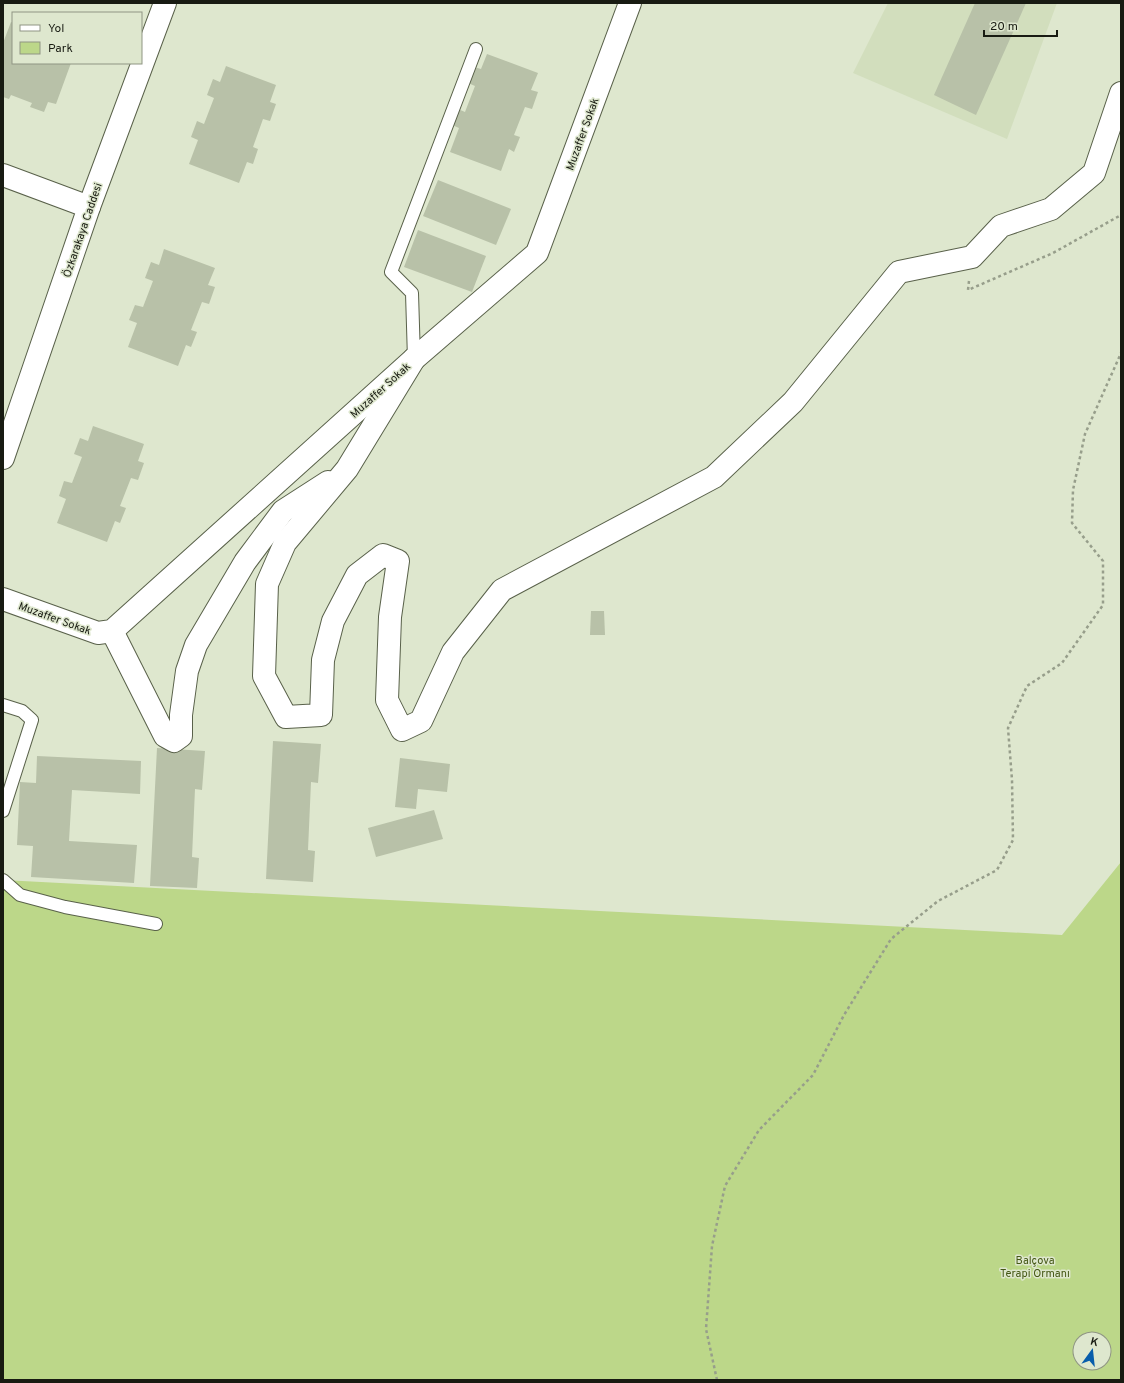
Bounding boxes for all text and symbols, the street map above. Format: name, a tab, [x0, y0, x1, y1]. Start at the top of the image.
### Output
legend	[12, 12, 142, 64]
scale bar	[984, 12, 1057, 38]
text: 20 m	[990, 19, 1018, 35]
text: Yol	[48, 21, 64, 37]
text: Park	[48, 41, 73, 57]
street label: Muzaffer Sokak	[563, 96, 603, 173]
street label: Özkarakaya Caddesi	[59, 181, 106, 280]
street label: Muzaffer Sokak	[348, 360, 414, 422]
street label: Muzaffer Sokak	[16, 599, 93, 639]
park label: Balçova Terapi Ormanı	[1000, 1254, 1070, 1281]
north arrow	[1072, 1331, 1112, 1371]
text: K	[1089, 1335, 1100, 1350]

